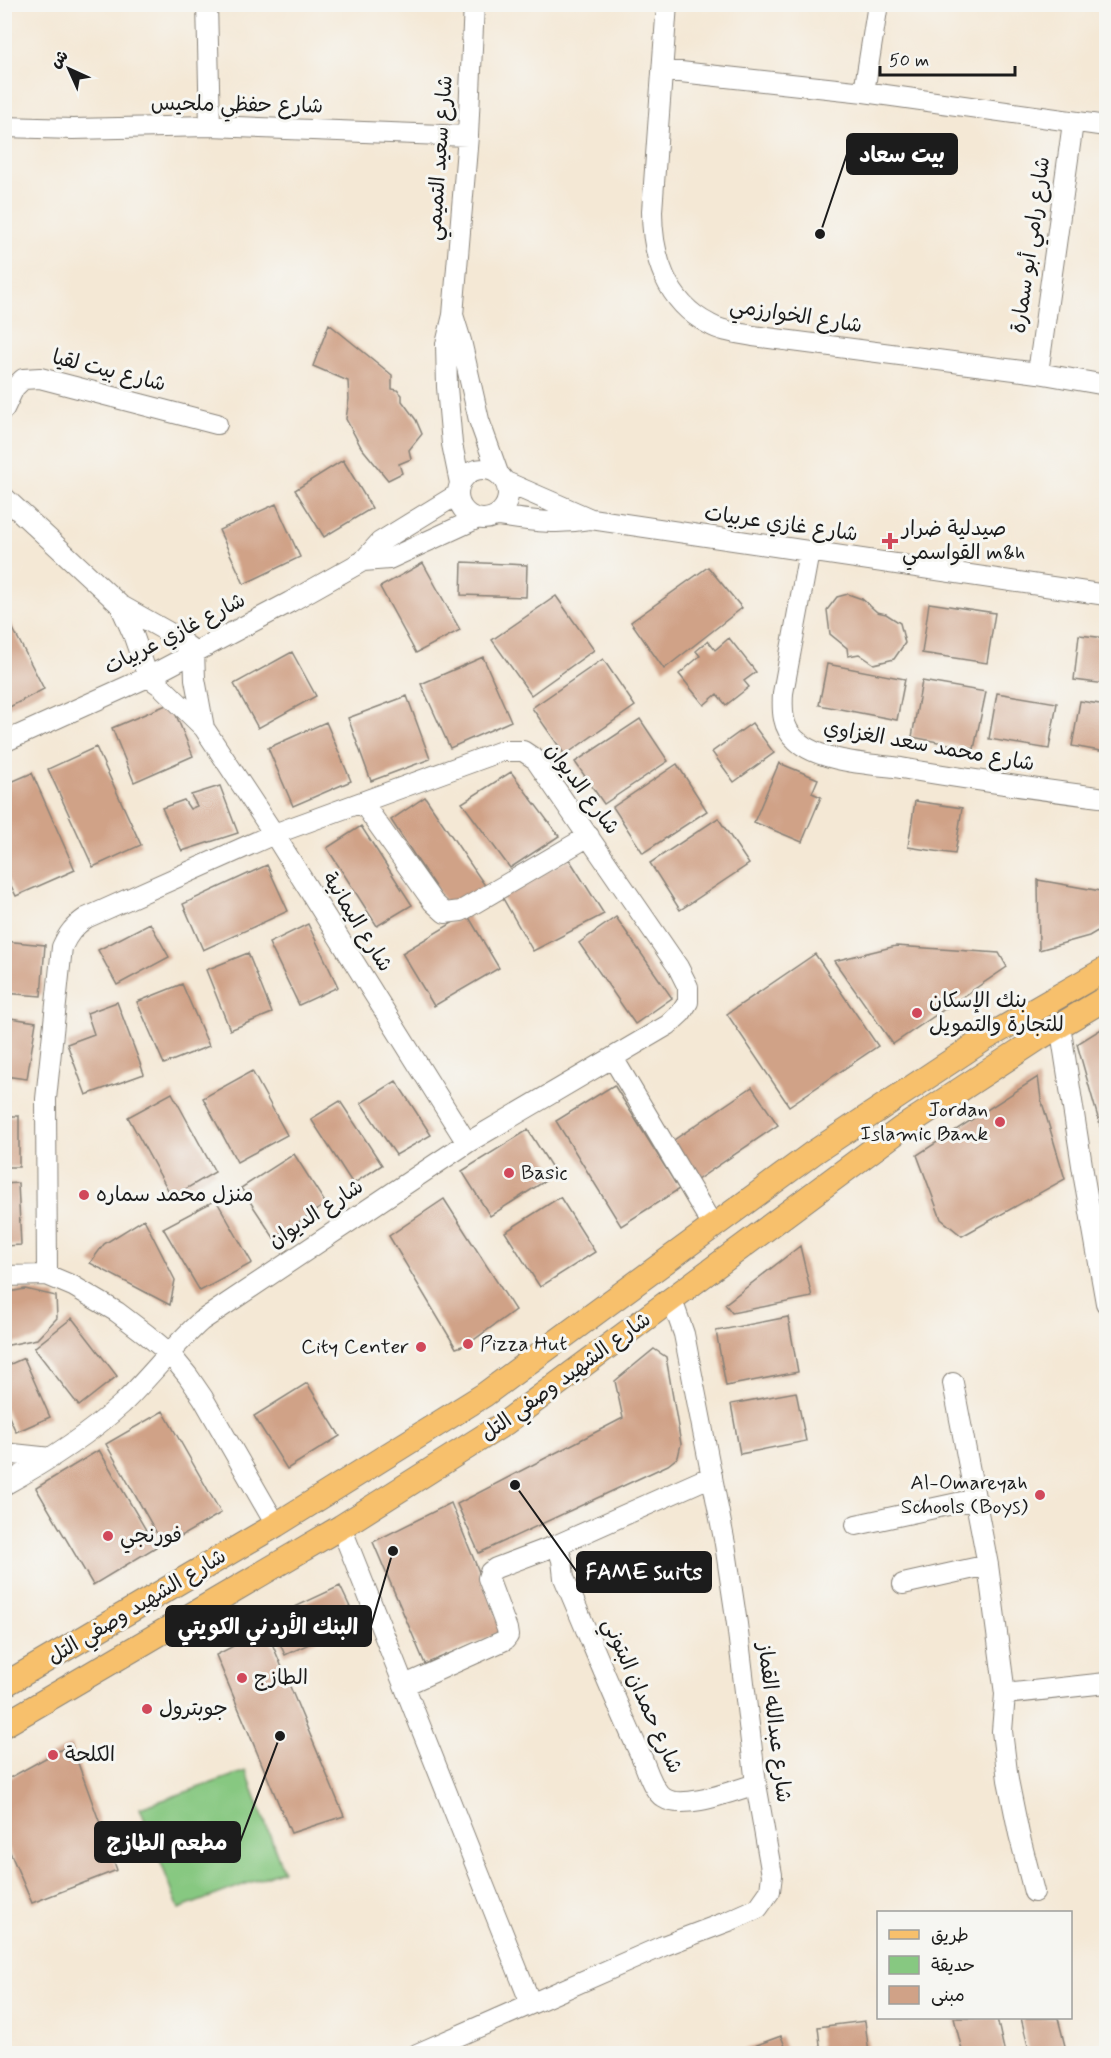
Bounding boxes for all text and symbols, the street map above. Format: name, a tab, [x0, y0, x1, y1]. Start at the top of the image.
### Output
north arrow	[39, 39, 99, 99]
scale bar	[880, 39, 1015, 77]
text: ش	[46, 46, 73, 73]
text: 50 m	[889, 49, 929, 73]
street label: شارع سعيد التميمي	[420, 74, 464, 242]
street label: شارع حفظي ملحيس	[151, 89, 323, 125]
callout: بيت سعاد	[847, 134, 957, 174]
text: بيت سعاد	[859, 142, 945, 170]
street label: شارع رامي أبو سمارة	[1005, 155, 1061, 336]
street label: شارع الخوارزمي	[727, 292, 864, 344]
street label: شارع بيت لقيا	[49, 343, 169, 399]
street label: شارع غازي عربيات	[702, 499, 860, 549]
place label: صيدلية ضرار القواسمي m&h	[900, 515, 1026, 571]
marker: صيدلية ضرار القواسمي m&h	[883, 534, 897, 548]
street label: شارع غازي عربيات	[100, 586, 250, 682]
street label: شارع محمد سعد الغزاوي	[821, 714, 1037, 778]
street label: شارع الديوان	[538, 737, 626, 841]
street label: شارع اليمانية	[315, 867, 399, 977]
place label: بنك الإسكان للتجارة والتمويل	[929, 987, 1064, 1039]
marker: بنك الإسكان للتجارة والتمويل	[910, 1006, 924, 1020]
place label: Jordan Islamic Bank	[860, 1096, 988, 1148]
marker: Jordan Islamic Bank	[993, 1115, 1007, 1129]
place label: Basic	[521, 1159, 568, 1187]
marker: Basic	[502, 1166, 516, 1180]
street label: شارع الديوان	[263, 1173, 369, 1255]
place label: منزل محمد سماره	[96, 1181, 253, 1209]
marker: منزل محمد سماره	[77, 1188, 91, 1202]
street label: شارع الشهيد وصفي التل	[475, 1306, 659, 1452]
place label: Pizza Hut	[480, 1330, 567, 1358]
place label: City Center	[301, 1333, 409, 1361]
marker: Pizza Hut	[461, 1337, 475, 1351]
marker: City Center	[414, 1340, 428, 1354]
place label: Al-Omareyah Schools (Boys)	[901, 1469, 1029, 1521]
marker: Al-Omareyah Schools (Boys)	[1033, 1488, 1047, 1502]
place label: فورنجي	[120, 1522, 182, 1554]
marker: فورنجي	[101, 1529, 115, 1543]
street label: شارع الشهيد وصفي التل	[42, 1542, 234, 1675]
callout: FAME suits	[577, 1552, 711, 1592]
text: FAME suits	[586, 1559, 703, 1587]
callout: البنك الأردني الكويتي	[166, 1606, 371, 1646]
text: البنك الأردني الكويتي	[178, 1612, 358, 1646]
street label: شارع حمدان البتوني	[592, 1614, 689, 1780]
street label: شارع عبدالله القماز	[750, 1640, 798, 1804]
place label: الطازج	[254, 1664, 308, 1692]
marker: الطازج	[235, 1671, 249, 1685]
place label: جوبترول	[159, 1695, 228, 1723]
marker: جوبترول	[140, 1702, 154, 1716]
place label: الكلحة	[65, 1741, 115, 1769]
marker: الكلحة	[46, 1748, 60, 1762]
callout: مطعم الطازج	[95, 1822, 240, 1862]
text: مطعم الطازج	[107, 1830, 227, 1859]
legend	[877, 1911, 1072, 2019]
text: طريق	[931, 1924, 969, 1948]
text: حديقة	[931, 1954, 975, 1978]
text: مبنى	[931, 1984, 965, 2008]

